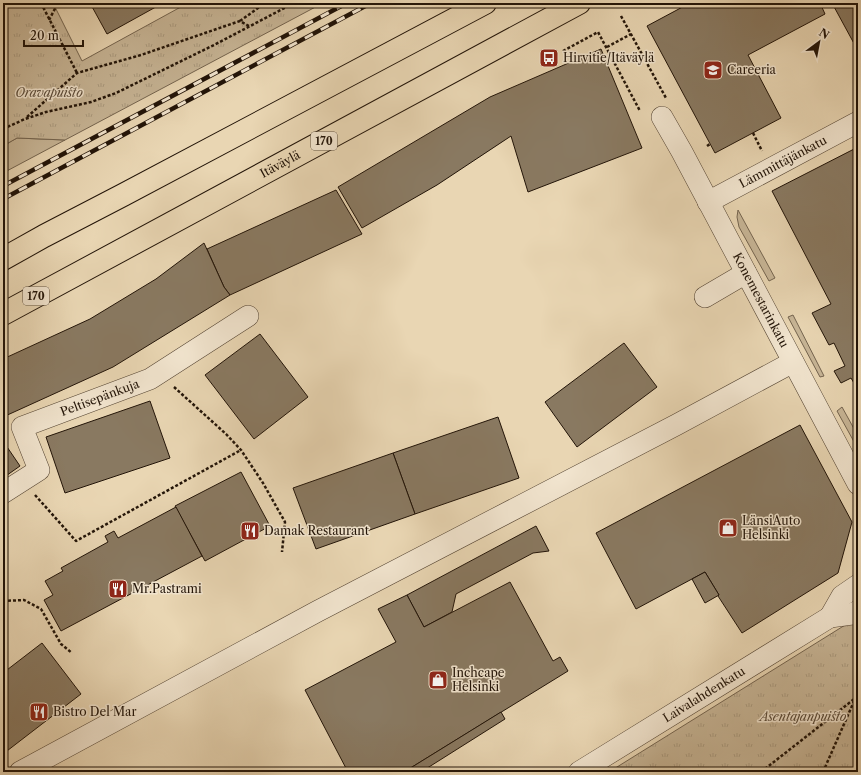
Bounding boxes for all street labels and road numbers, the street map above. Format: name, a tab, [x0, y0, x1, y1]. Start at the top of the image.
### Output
road number: 170	[311, 132, 337, 150]
street label: Lämmittäjänkatu	[736, 132, 830, 191]
street label: Itäväylä	[257, 147, 303, 181]
street label: Konemestarinkatu	[730, 250, 793, 350]
road number: 170	[23, 287, 49, 305]
street label: Peltisepänkuja	[58, 376, 142, 419]
street label: Laivalahdenkatu	[660, 663, 748, 725]

